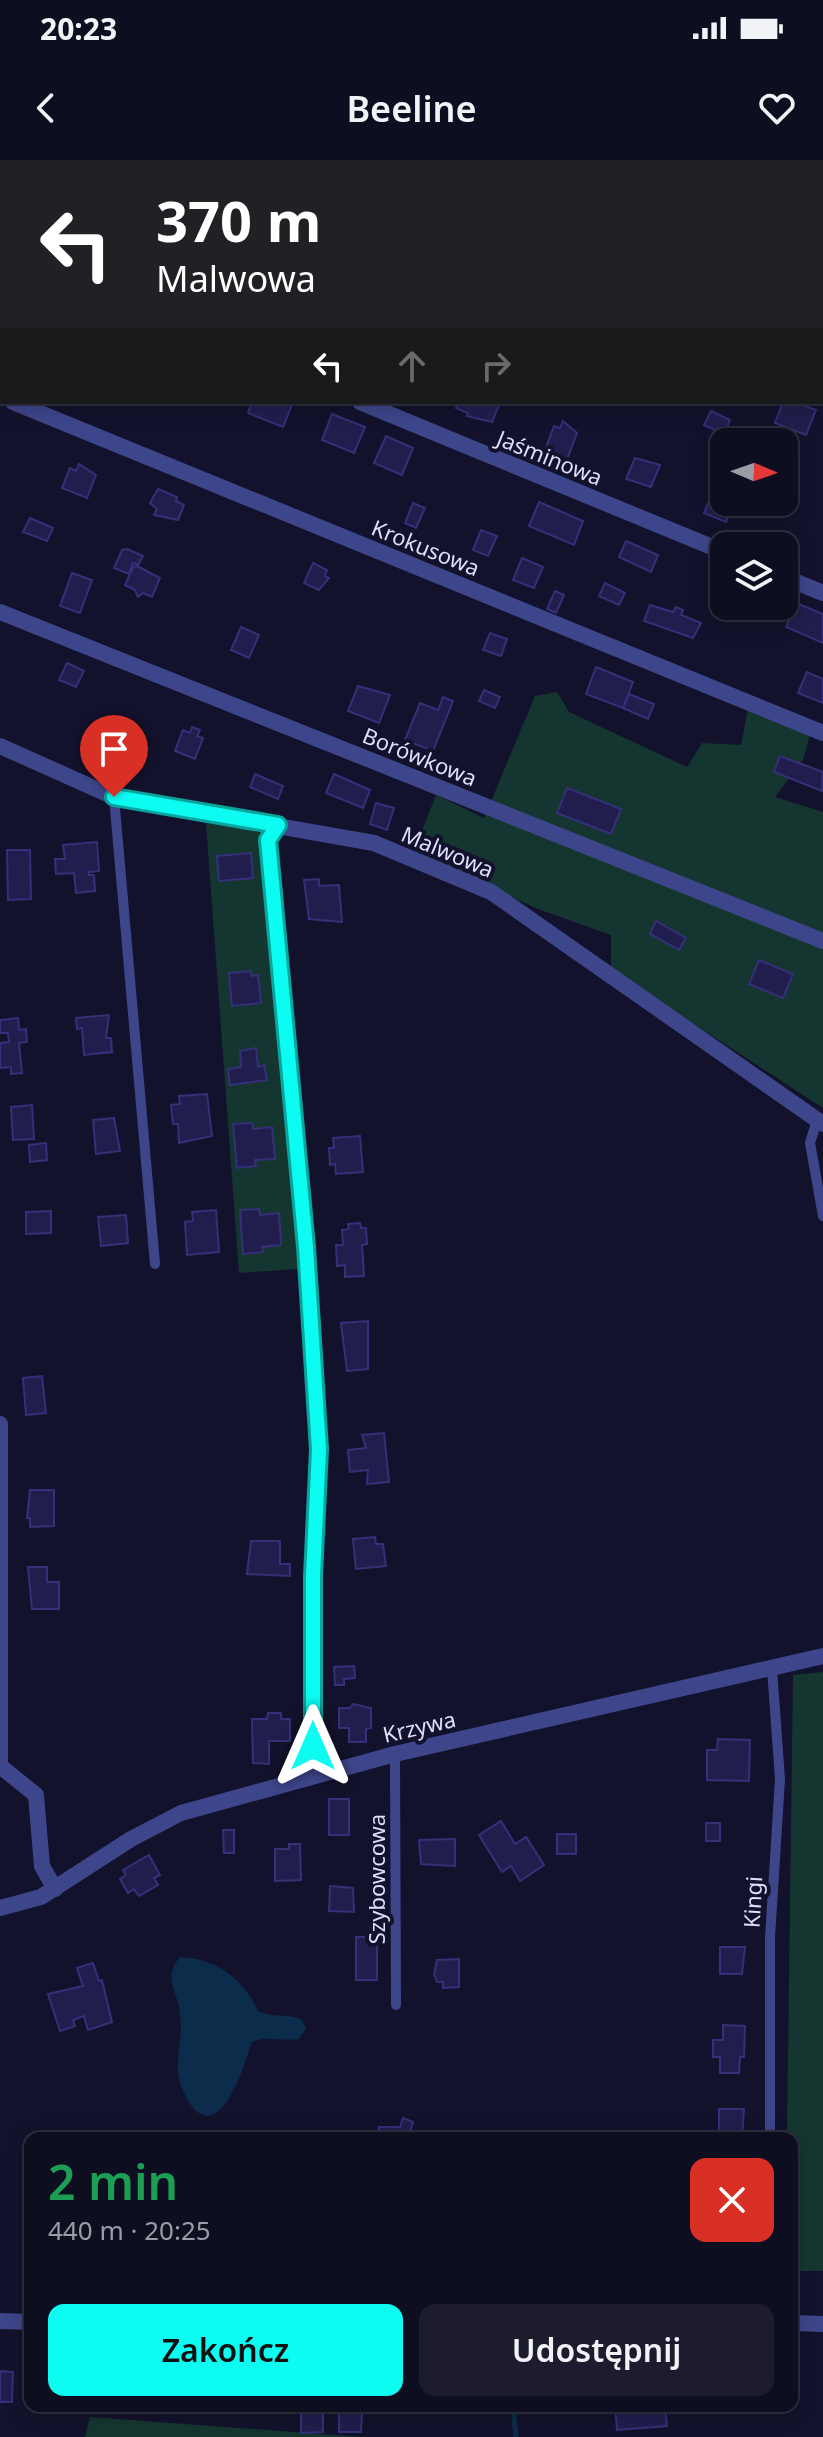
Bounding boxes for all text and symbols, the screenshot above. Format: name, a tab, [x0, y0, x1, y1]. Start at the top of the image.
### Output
text: 20:23	[40, 8, 117, 49]
text: Beeline	[346, 84, 477, 133]
icon: back	[24, 86, 68, 130]
icon: heart	[755, 86, 799, 130]
text: 370 m	[156, 182, 321, 258]
icon: left	[24, 192, 128, 296]
text: Malwowa	[156, 254, 316, 303]
icon: left	[306, 344, 350, 388]
icon: ahead	[390, 344, 434, 388]
icon: right	[474, 344, 518, 388]
street label: Jaśminowa	[491, 422, 607, 492]
north arrow	[710, 428, 798, 516]
map controls	[710, 428, 798, 620]
street label: Krokusowa	[368, 512, 484, 582]
button: layers	[710, 532, 798, 620]
pin	[80, 715, 148, 797]
street label: Borówkowa	[358, 719, 482, 793]
icon: arrive	[92, 727, 136, 771]
street label: Malwowa	[397, 818, 499, 884]
street label: Krzywa	[380, 1703, 458, 1749]
position arrow	[271, 1704, 355, 1788]
street label: Szybowcowa	[361, 1814, 391, 1944]
street label: Kingi	[736, 1875, 768, 1929]
text: 2 min	[48, 2149, 178, 2214]
button: close	[690, 2158, 774, 2242]
text: 440 m · 20:25	[48, 2212, 211, 2248]
button: Zakończ	[48, 2304, 403, 2396]
button: Udostępnij	[419, 2304, 774, 2396]

